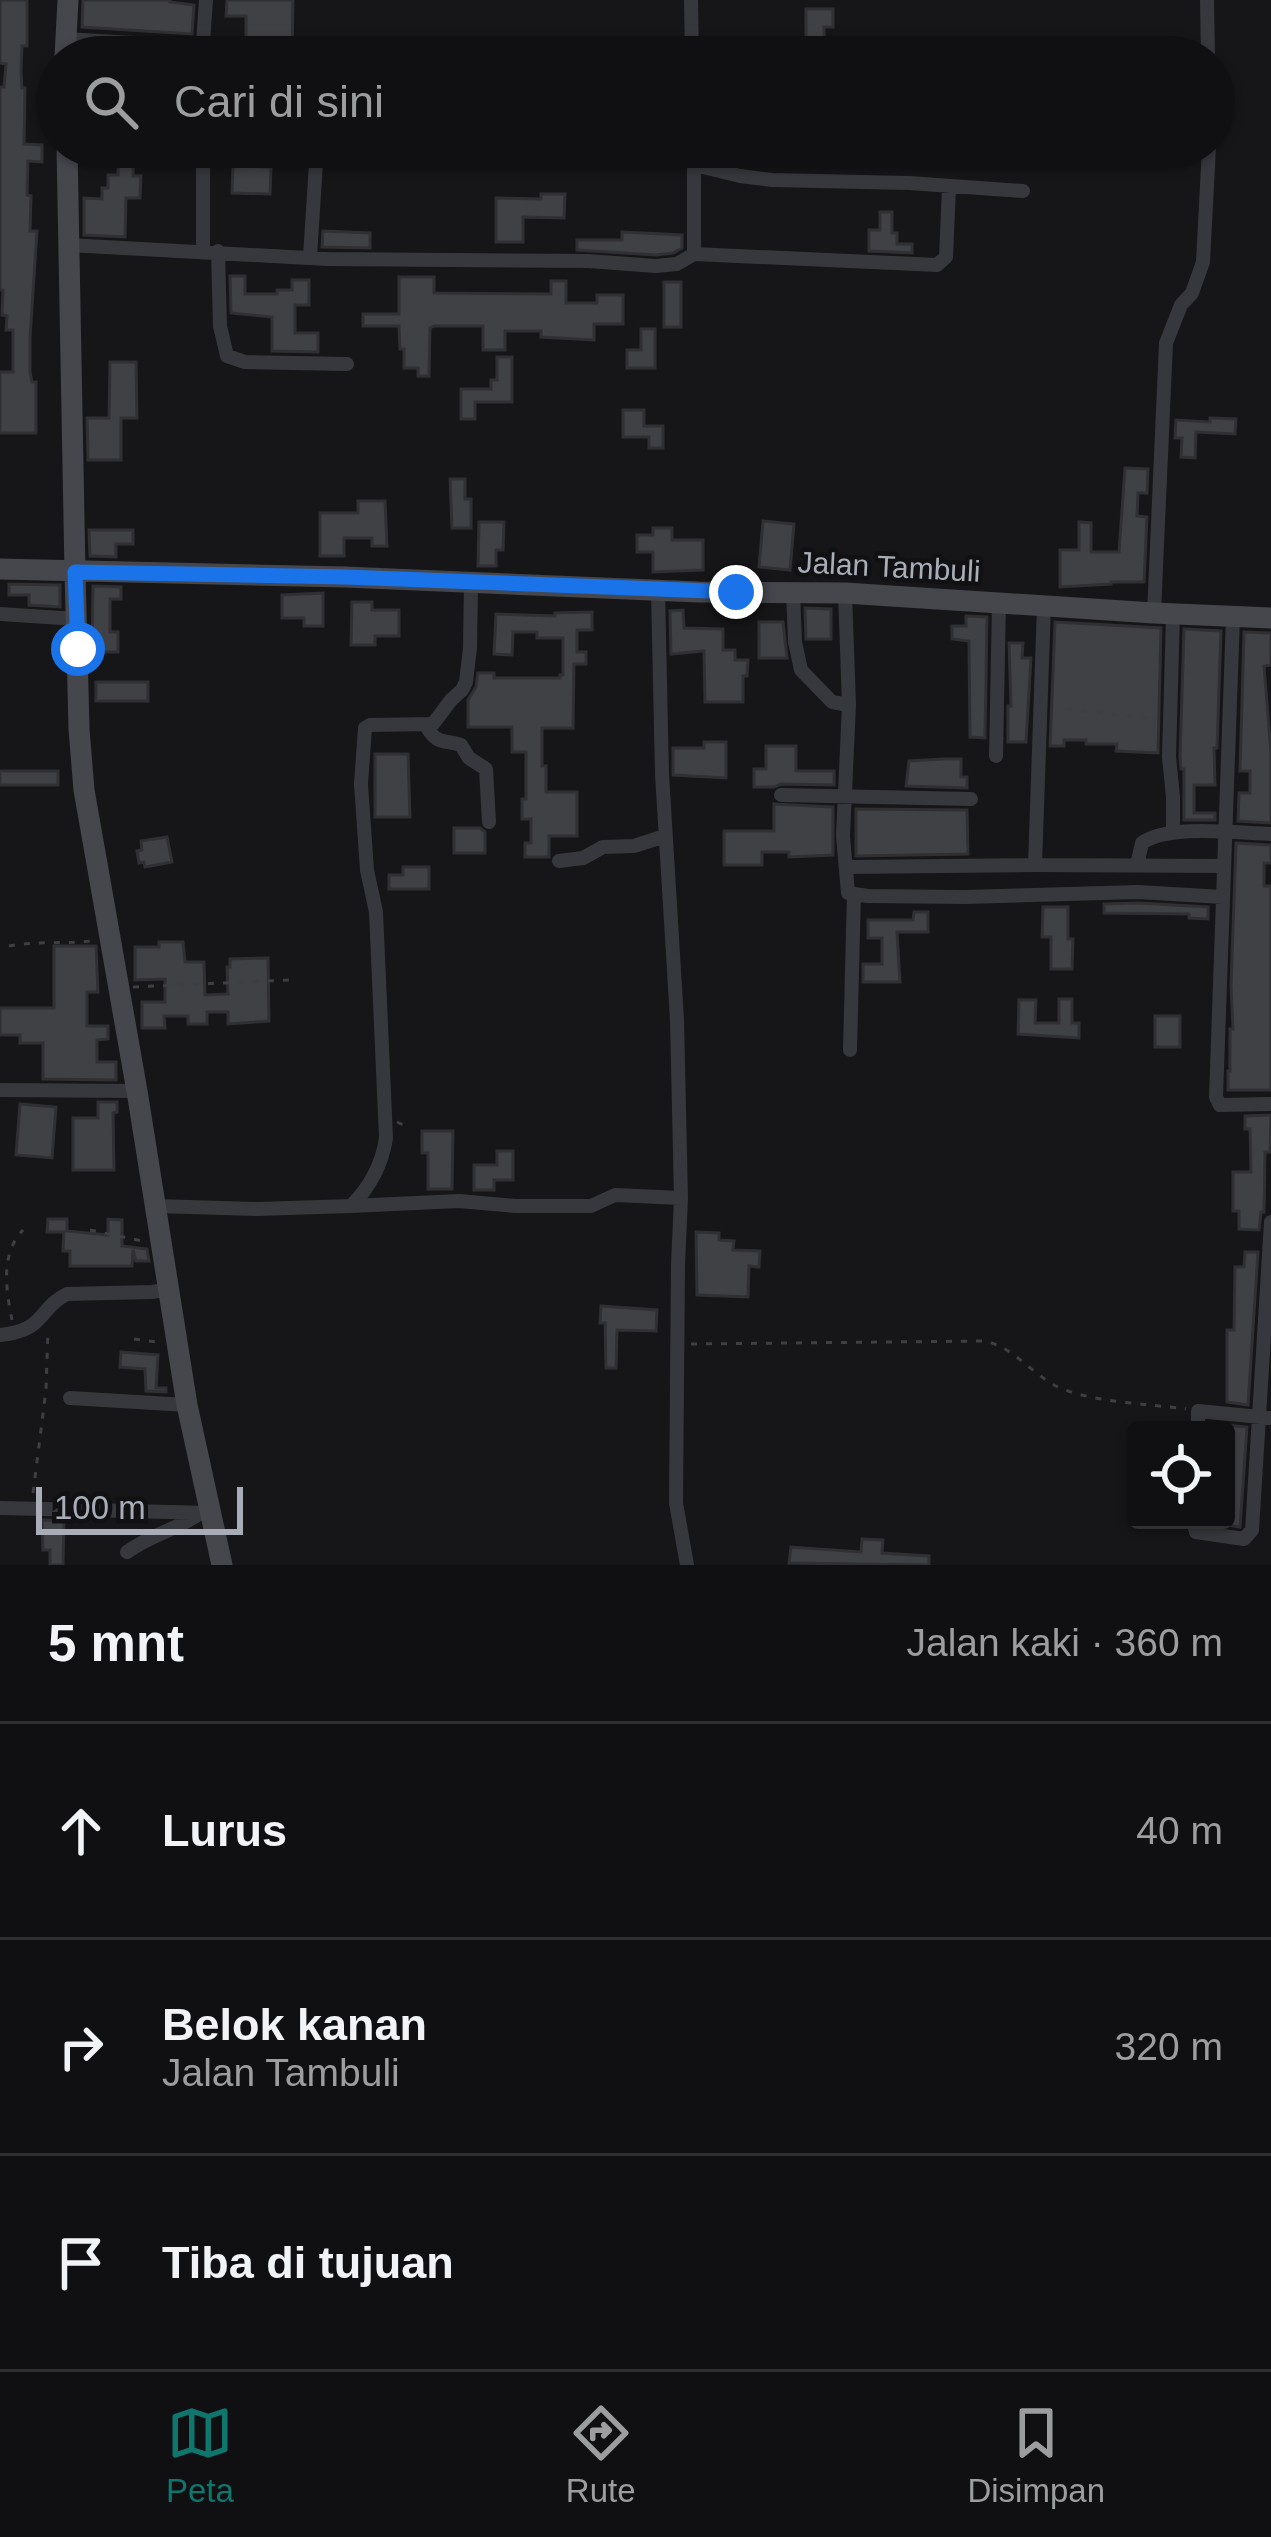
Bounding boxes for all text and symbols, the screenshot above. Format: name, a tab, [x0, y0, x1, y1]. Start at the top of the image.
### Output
search box	[36, 36, 1235, 168]
icon: search	[78, 69, 144, 135]
text: Cari di sini	[174, 76, 384, 127]
street label: Jalan Tambuli	[797, 545, 981, 588]
route end	[709, 565, 763, 619]
route start	[51, 622, 105, 676]
map controls	[1127, 1421, 1235, 1529]
button: locate	[1127, 1421, 1235, 1529]
scale bar	[36, 1481, 243, 1534]
text: 100 m	[54, 1489, 146, 1526]
text: 5 mnt	[48, 1615, 184, 1672]
text: Jalan kaki · 360 m	[907, 1621, 1223, 1664]
icon: ahead	[48, 1798, 114, 1864]
text: Lurus	[162, 1805, 287, 1856]
text: 40 m	[1136, 1809, 1223, 1852]
text: Belok kanan	[162, 1999, 427, 2050]
icon: right	[48, 2014, 114, 2080]
text: 320 m	[1115, 2025, 1223, 2068]
text: Jalan Tambuli	[162, 2051, 400, 2094]
icon: arrive	[48, 2230, 114, 2296]
text: Tiba di tujuan	[162, 2237, 454, 2288]
tab: Peta	[166, 2400, 234, 2510]
tab: Rute	[566, 2400, 636, 2510]
tab: Disimpan	[967, 2400, 1105, 2510]

